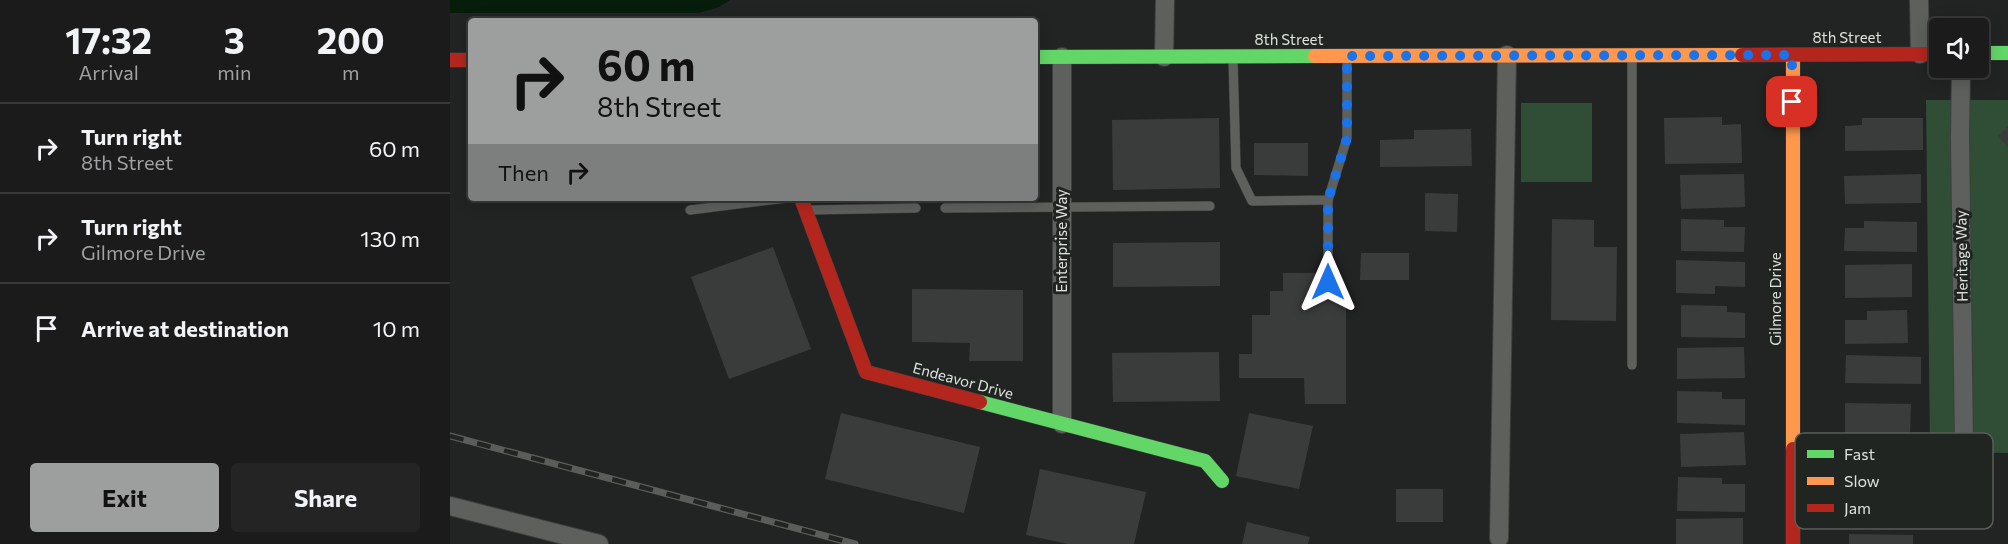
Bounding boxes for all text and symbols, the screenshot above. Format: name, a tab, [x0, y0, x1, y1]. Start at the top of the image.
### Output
text: 17:32	[65, 17, 152, 61]
text: 3	[224, 17, 245, 61]
text: 200	[317, 17, 385, 61]
map controls	[1929, 18, 1989, 78]
button: sound	[1929, 18, 1989, 78]
street label: 8th Street	[1812, 28, 1882, 46]
street label: 8th Street	[1254, 30, 1324, 48]
text: 60 m	[597, 38, 696, 90]
icon: right	[498, 42, 576, 120]
text: Arrival	[78, 60, 139, 84]
text: min	[217, 60, 251, 84]
text: m	[342, 60, 359, 84]
pin	[1766, 76, 1817, 127]
icon: arrive	[1775, 85, 1808, 118]
text: 8th Street	[597, 90, 721, 123]
text: Turn right	[81, 123, 182, 150]
icon: right	[30, 132, 63, 165]
text: 60 m	[369, 135, 420, 162]
text: 8th Street	[81, 150, 173, 174]
icon: right	[561, 156, 594, 189]
text: Then	[498, 159, 549, 186]
street label: Enterprise Way	[1052, 189, 1070, 293]
street label: Heritage Way	[1951, 210, 1971, 302]
text: Turn right	[81, 213, 182, 240]
icon: right	[30, 222, 63, 255]
text: 130 m	[360, 225, 420, 252]
text: Gilmore Drive	[81, 240, 206, 264]
position arrow	[1296, 250, 1360, 314]
street label: Gilmore Drive	[1766, 252, 1784, 346]
icon: arrive	[30, 312, 63, 345]
text: Arrive at destination	[81, 315, 289, 342]
text: 10 m	[373, 315, 420, 342]
street label: Endeavor Drive	[911, 358, 1016, 402]
legend	[1795, 433, 1993, 529]
text: Fast	[1844, 444, 1875, 463]
button: Exit	[30, 463, 219, 532]
button: Share	[231, 463, 420, 532]
text: Slow	[1844, 471, 1880, 490]
text: Jam	[1844, 498, 1871, 517]

